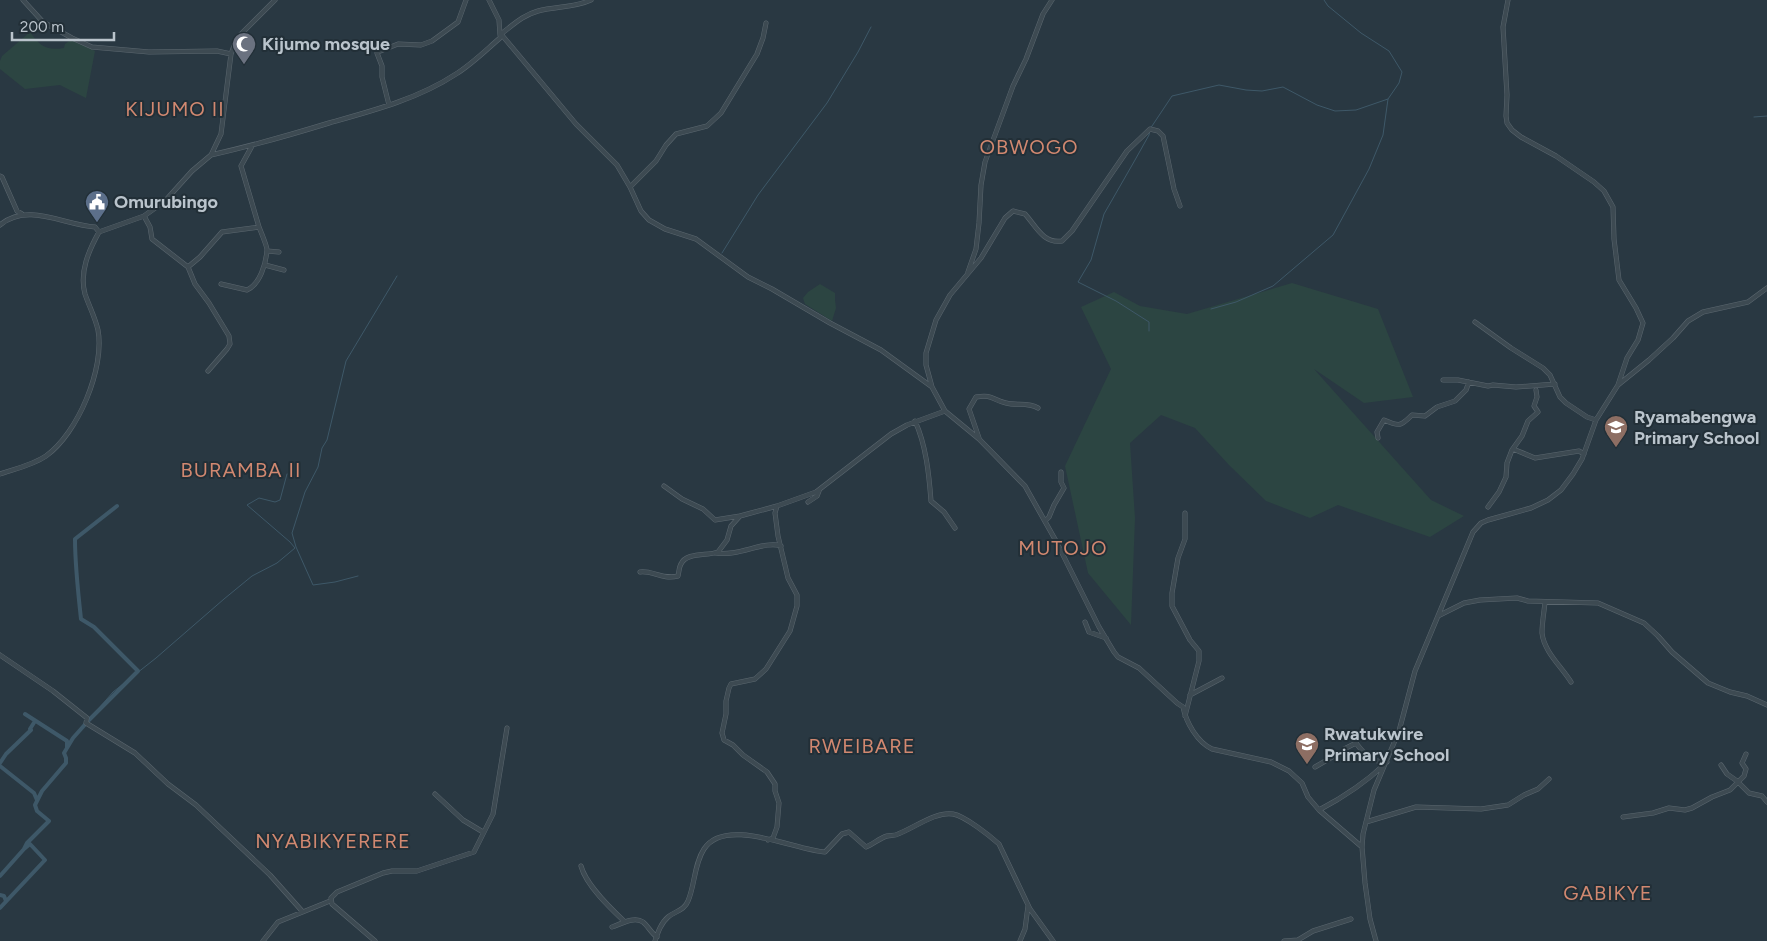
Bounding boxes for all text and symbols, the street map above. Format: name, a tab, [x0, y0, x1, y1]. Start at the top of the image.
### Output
scale bar	[12, 10, 115, 42]
text: 200 m	[20, 18, 64, 36]
mosque icon: Kijumo mosque	[231, 31, 257, 65]
place label: Kijumo mosque	[262, 33, 390, 55]
district label: KIJUMO II	[125, 97, 225, 121]
district label: OBWOGO	[979, 135, 1079, 159]
public building icon: Omurubingo	[84, 189, 110, 223]
place label: Omurubingo	[114, 191, 218, 213]
place label: Ryamabengwa Primary School	[1634, 406, 1759, 449]
school or university icon: Ryamabengwa Primary School	[1603, 414, 1629, 448]
district label: BURAMBA II	[181, 458, 301, 482]
district label: MUTOJO	[1018, 536, 1108, 560]
place label: Rwatukwire Primary School	[1324, 723, 1449, 766]
school or university icon: Rwatukwire Primary School	[1294, 731, 1320, 765]
district label: RWEIBARE	[808, 734, 916, 758]
district label: NYABIKYERERE	[255, 829, 411, 853]
district label: GABIKYE	[1563, 881, 1653, 905]

